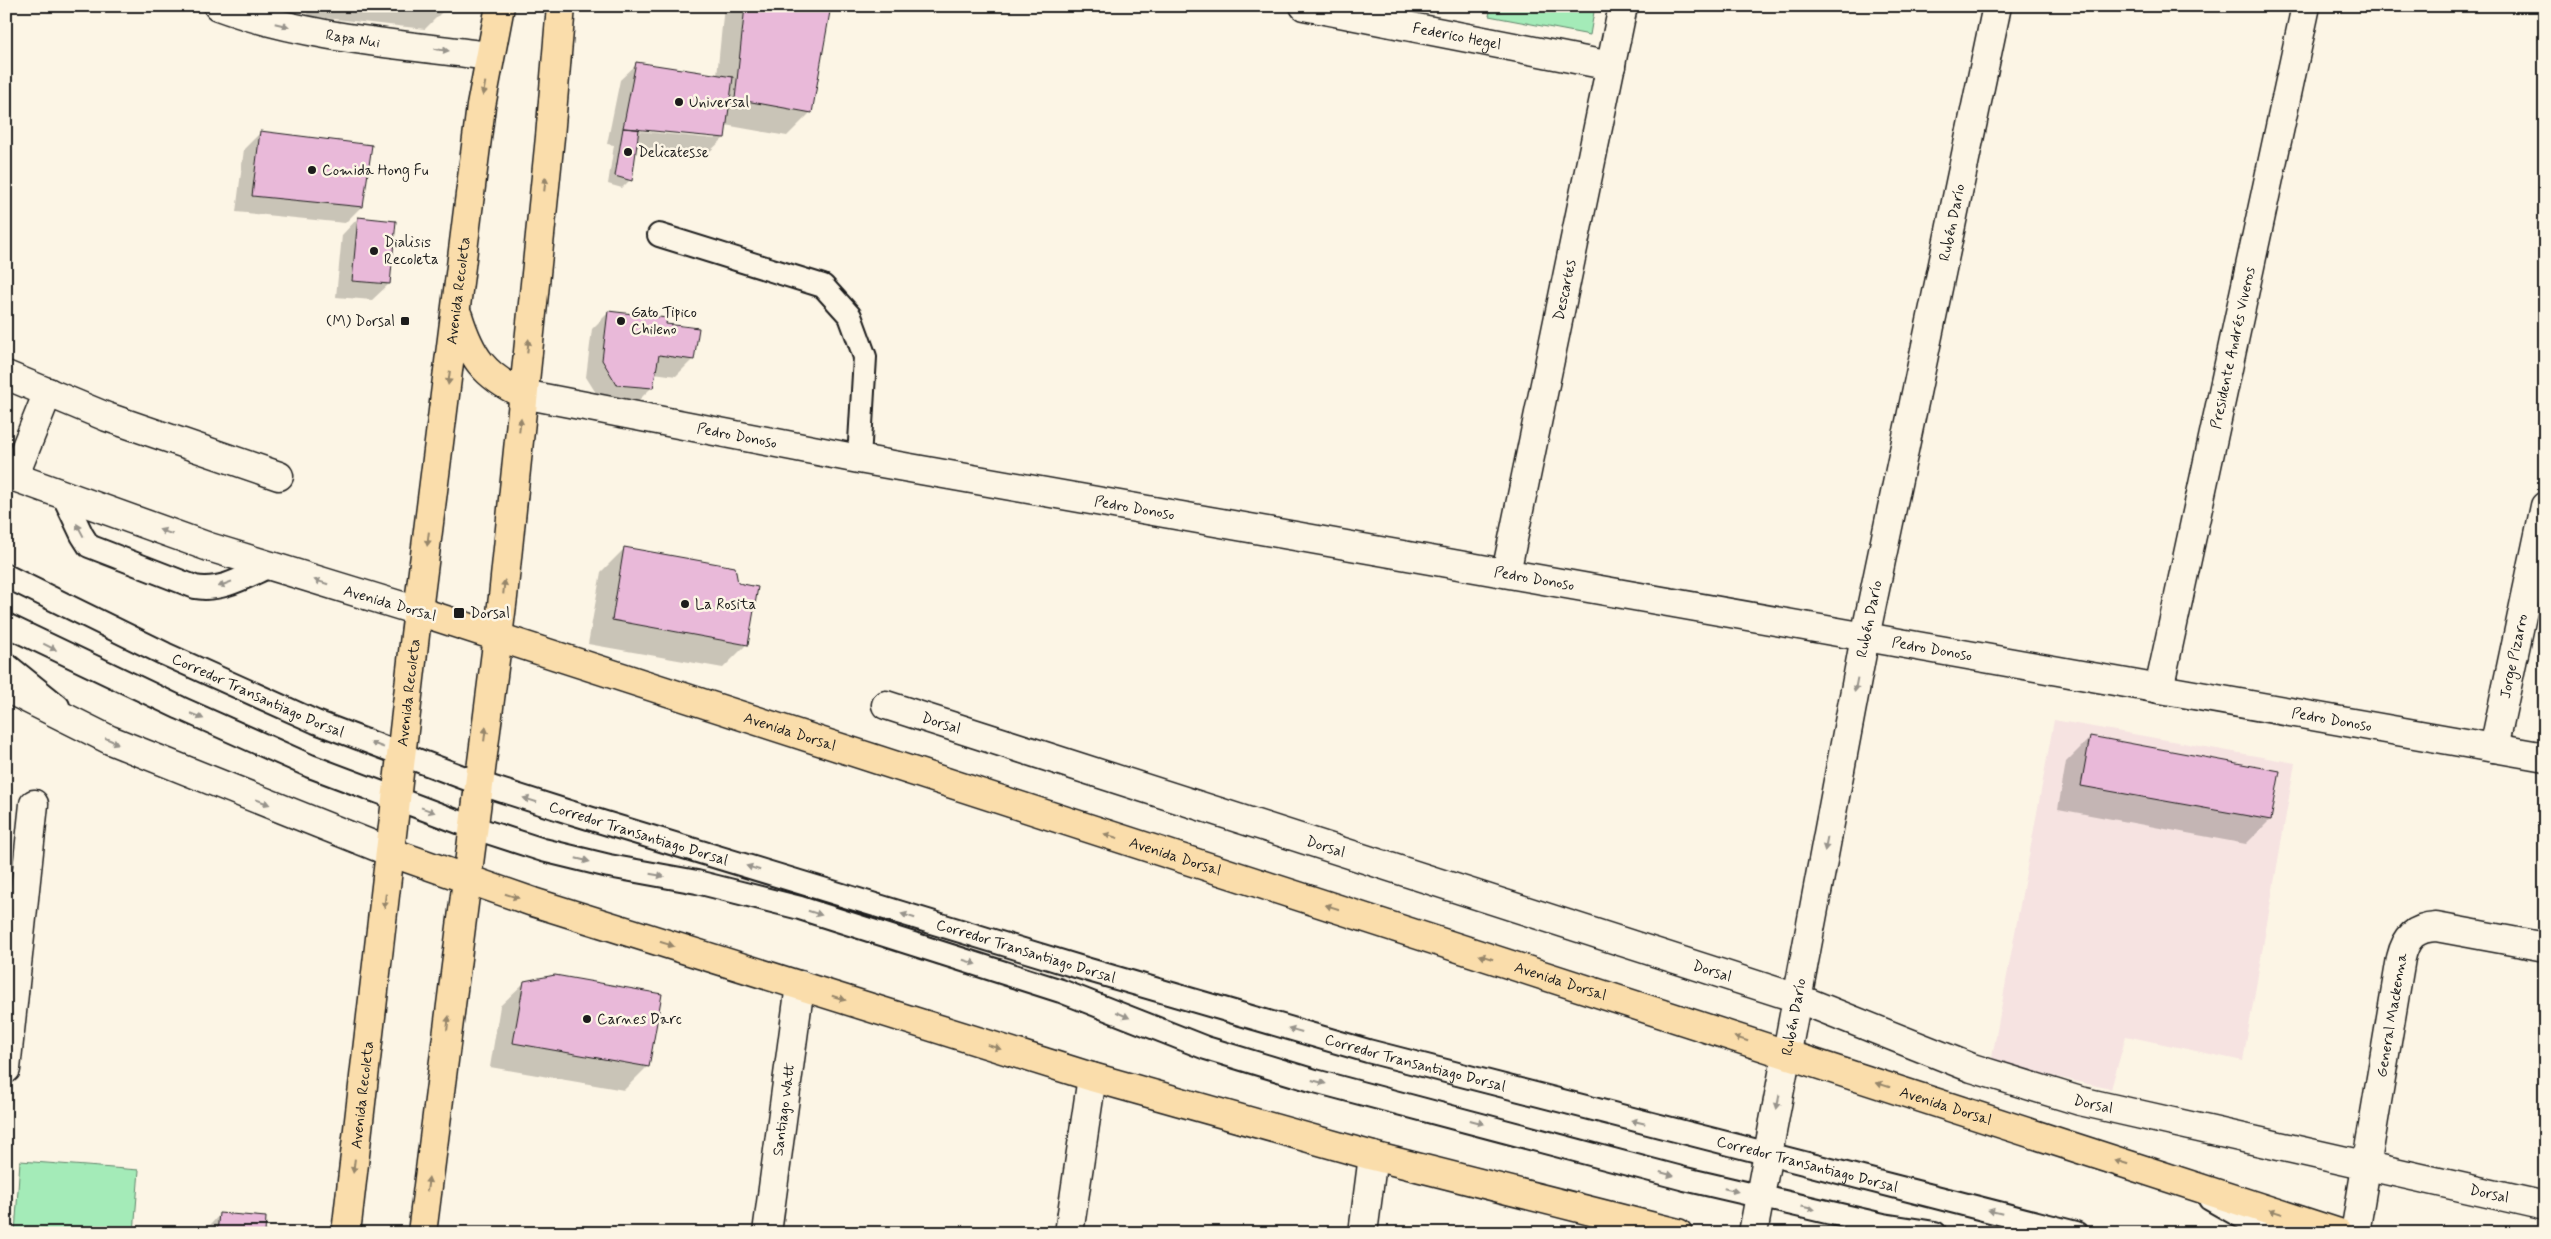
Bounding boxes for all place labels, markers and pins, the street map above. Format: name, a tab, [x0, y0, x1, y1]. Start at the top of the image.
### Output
place label: Universal	[689, 93, 749, 113]
marker: Universal	[673, 96, 685, 108]
place label: Delicatesse	[638, 143, 709, 163]
marker: Delicatesse	[622, 146, 634, 158]
place label: Comida Hong Fu	[322, 161, 429, 182]
marker: Comida Hong Fu	[306, 164, 318, 176]
place label: Dialisis Recoleta	[384, 233, 439, 270]
marker: Dialisis Recoleta	[368, 245, 380, 257]
place label: Gato Tipico Chileno	[631, 303, 697, 340]
place label: (M) Dorsal	[326, 312, 395, 332]
marker: (M) Dorsal	[399, 315, 411, 327]
marker: Gato Tipico Chileno	[615, 315, 627, 327]
place label: La Rosita	[695, 595, 756, 615]
marker: La Rosita	[679, 598, 691, 610]
place label: Dorsal	[470, 604, 510, 624]
marker: Dorsal	[452, 606, 466, 620]
place label: Carnes Darc	[597, 1010, 682, 1030]
marker: Carnes Darc	[581, 1013, 593, 1025]

